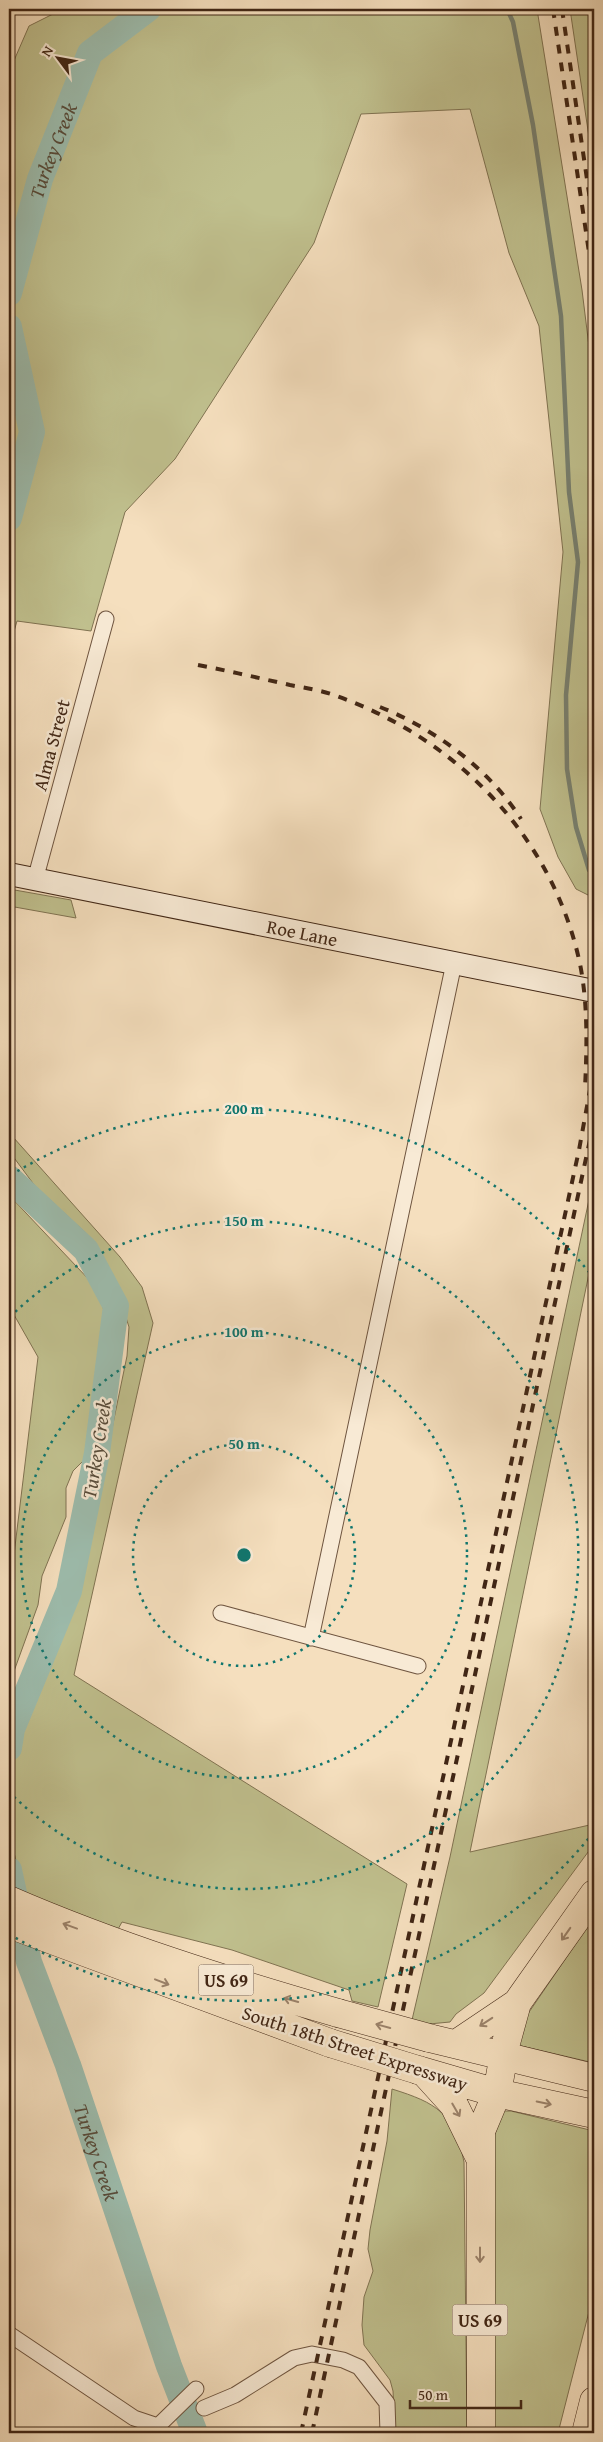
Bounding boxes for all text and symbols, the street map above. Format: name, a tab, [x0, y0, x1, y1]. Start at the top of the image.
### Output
north arrow	[32, 32, 82, 82]
text: N	[36, 41, 58, 60]
water label: Turkey Creek	[21, 97, 84, 202]
street label: Alma Street	[25, 696, 77, 794]
street label: Roe Lane	[264, 912, 340, 953]
text: 200 m	[224, 1098, 264, 1119]
text: 150 m	[224, 1210, 264, 1231]
text: 100 m	[224, 1321, 264, 1342]
water label: Turkey Creek	[74, 1396, 118, 1501]
text: 50 m	[228, 1433, 260, 1454]
centre of rings	[235, 1546, 253, 1564]
one-way arrow	[63, 1921, 78, 1930]
one-way arrow	[561, 1927, 571, 1941]
road number: US 69	[198, 1964, 254, 1996]
one-way arrow	[153, 1978, 169, 1987]
one-way arrow	[284, 1994, 300, 2004]
street label: South 18th Street Expressway	[239, 1998, 472, 2098]
one-way arrow	[479, 2017, 493, 2028]
one-way arrow	[376, 2020, 392, 2030]
one-way arrow	[536, 2099, 552, 2108]
water label: Turkey Creek	[67, 2100, 127, 2205]
one-way arrow	[451, 2103, 461, 2117]
one-way arrow	[475, 2246, 485, 2262]
road number: US 69	[452, 2304, 508, 2336]
scale bar	[410, 2377, 522, 2409]
text: 50 m	[418, 2384, 449, 2405]

